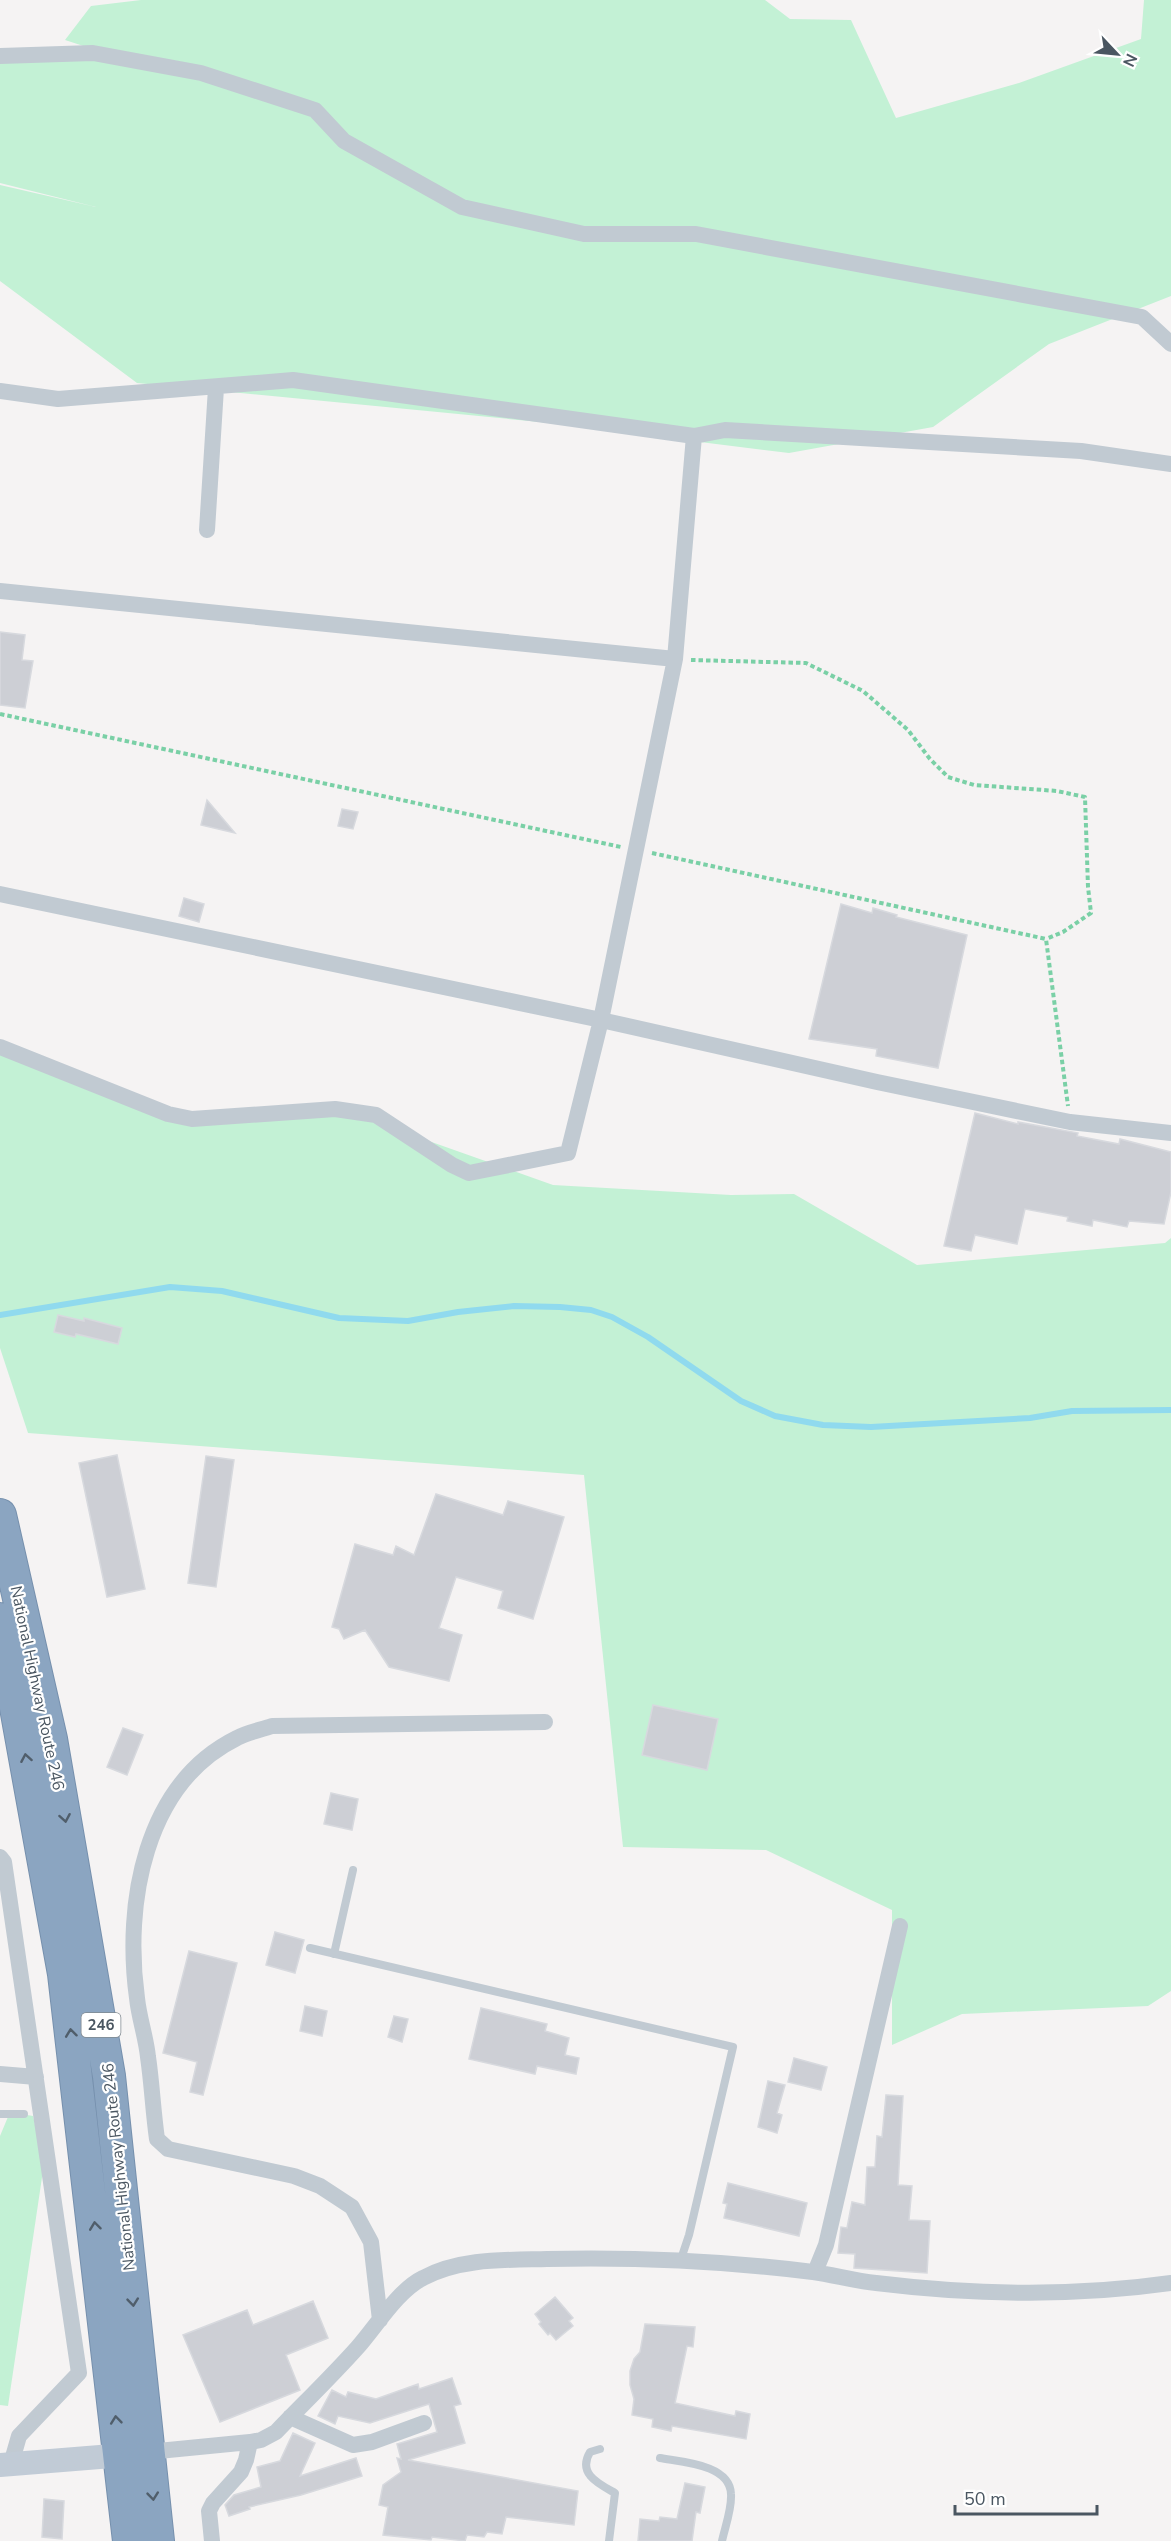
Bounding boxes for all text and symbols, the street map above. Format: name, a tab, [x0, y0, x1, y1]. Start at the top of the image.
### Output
north arrow	[1087, 24, 1147, 84]
text: N	[1117, 50, 1142, 70]
street label: National Highway Route 246	[5, 1584, 69, 1793]
one-way arrow	[20, 1753, 33, 1763]
one-way arrow	[58, 1813, 71, 1823]
road number: 246	[82, 2013, 120, 2037]
one-way arrow	[66, 2028, 78, 2037]
street label: National Highway Route 246	[97, 2062, 141, 2272]
one-way arrow	[89, 2222, 101, 2231]
one-way arrow	[126, 2298, 139, 2307]
one-way arrow	[110, 2416, 123, 2425]
scale bar	[955, 2478, 1098, 2516]
text: 50 m	[964, 2487, 1006, 2511]
one-way arrow	[146, 2492, 159, 2501]

